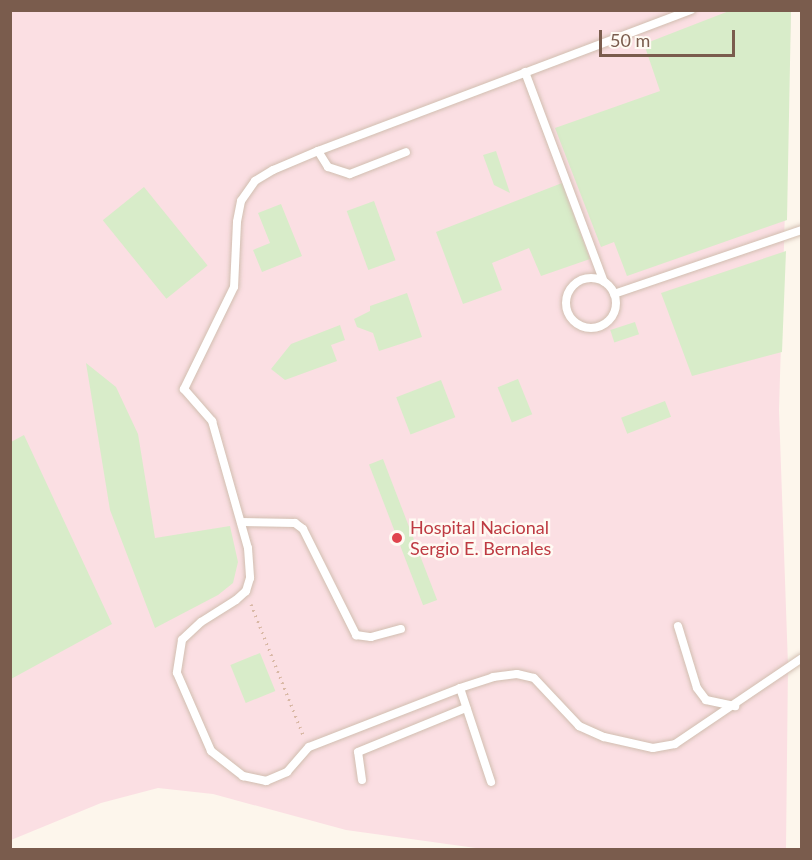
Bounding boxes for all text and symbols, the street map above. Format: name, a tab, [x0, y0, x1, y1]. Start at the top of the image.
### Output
scale bar	[602, 18, 738, 56]
text: 50 m	[610, 29, 650, 51]
place label: Hospital Nacional Sergio E. Bernales	[410, 517, 551, 560]
marker: Hospital Nacional Sergio E. Bernales	[388, 529, 406, 547]

